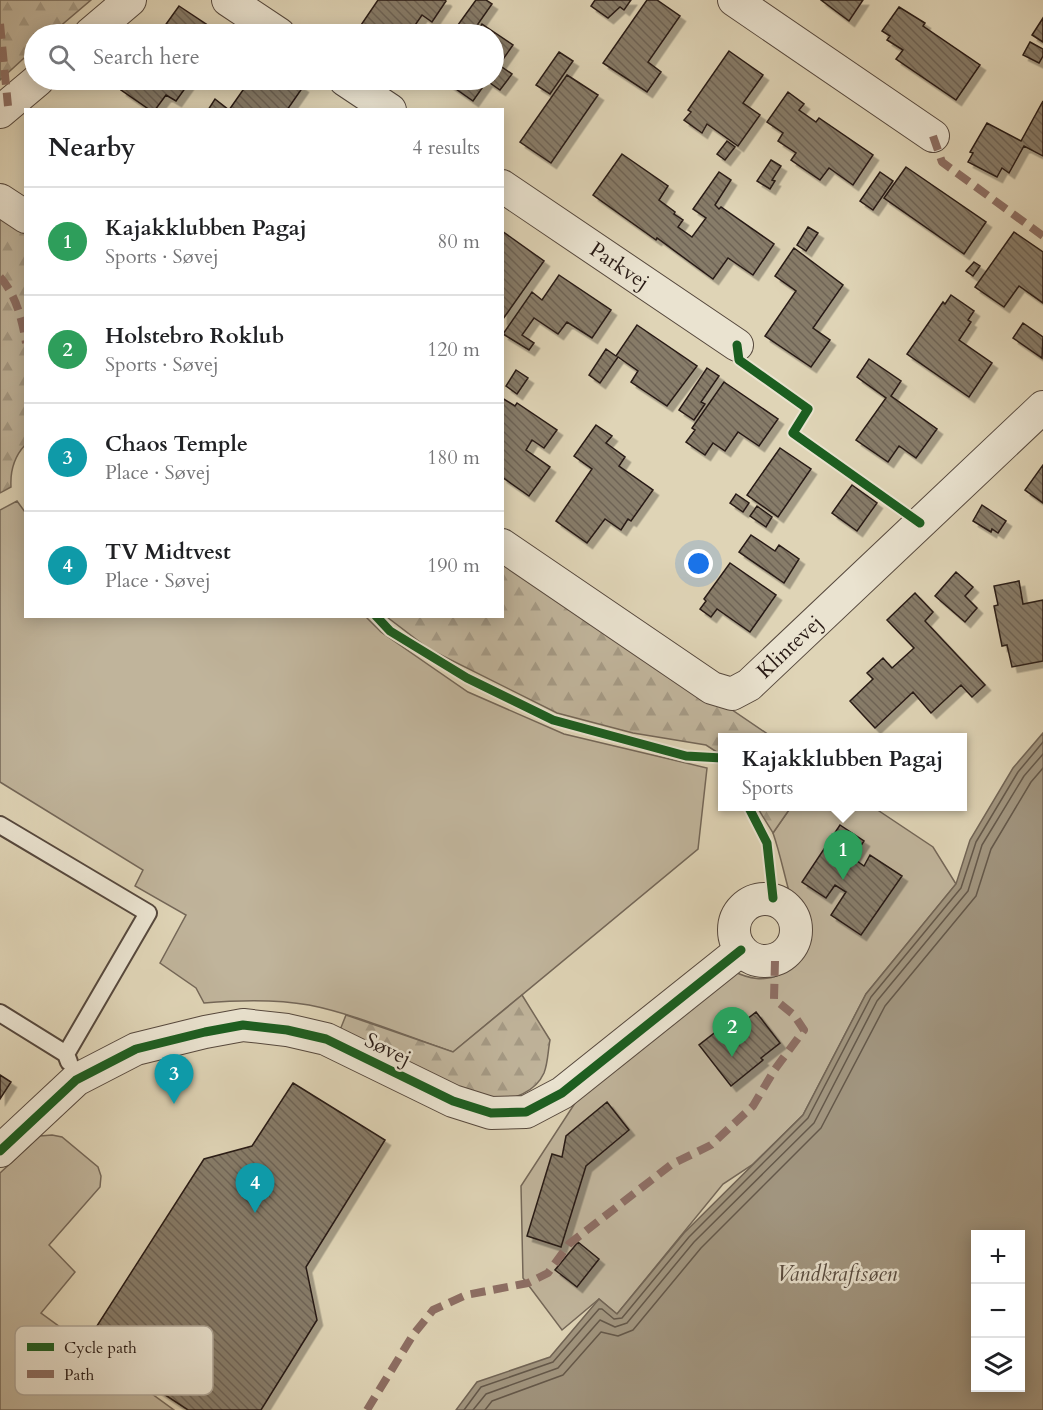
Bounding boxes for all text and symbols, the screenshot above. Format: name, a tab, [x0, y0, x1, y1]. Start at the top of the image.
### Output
search box	[24, 24, 504, 90]
icon: search	[45, 41, 78, 74]
text: Search here	[93, 42, 200, 72]
text: Nearby	[48, 130, 136, 165]
text: 4 results	[412, 134, 480, 161]
text: Kajakklubben Pagaj	[105, 213, 307, 243]
text: 1	[62, 228, 73, 255]
text: 80 m	[437, 228, 480, 255]
street label: Parkvej	[584, 235, 655, 297]
text: Sports · Søvej	[105, 243, 219, 270]
text: Holstebro Roklub	[105, 321, 284, 351]
text: 2	[62, 336, 73, 363]
text: 120 m	[427, 336, 480, 363]
text: Sports · Søvej	[105, 351, 219, 378]
text: Chaos Temple	[105, 429, 248, 459]
text: 3	[62, 444, 73, 471]
text: 180 m	[427, 444, 480, 471]
text: Place · Søvej	[105, 459, 211, 486]
text: TV Midtvest	[105, 537, 231, 567]
your location	[684, 549, 713, 578]
text: 4	[62, 552, 73, 579]
text: 190 m	[427, 552, 480, 579]
text: Place · Søvej	[105, 567, 211, 594]
street label: Klintevej	[750, 609, 829, 685]
popup	[718, 733, 967, 811]
text: Kajakklubben Pagaj	[742, 744, 943, 774]
text: Sports	[742, 774, 793, 801]
pin: 1	[824, 830, 862, 880]
pin: 2	[712, 1008, 752, 1057]
street label: Søvej	[360, 1026, 416, 1073]
pin: 3	[154, 1054, 194, 1104]
pin: 4	[236, 1164, 274, 1213]
map controls	[971, 1230, 1025, 1392]
button: +	[971, 1230, 1025, 1284]
water label: Vandkraftsøen	[777, 1259, 898, 1289]
button: −	[971, 1284, 1025, 1338]
legend	[15, 1326, 213, 1395]
text: Cycle path	[64, 1337, 137, 1359]
button: layers	[971, 1338, 1025, 1392]
text: Path	[64, 1364, 94, 1386]

